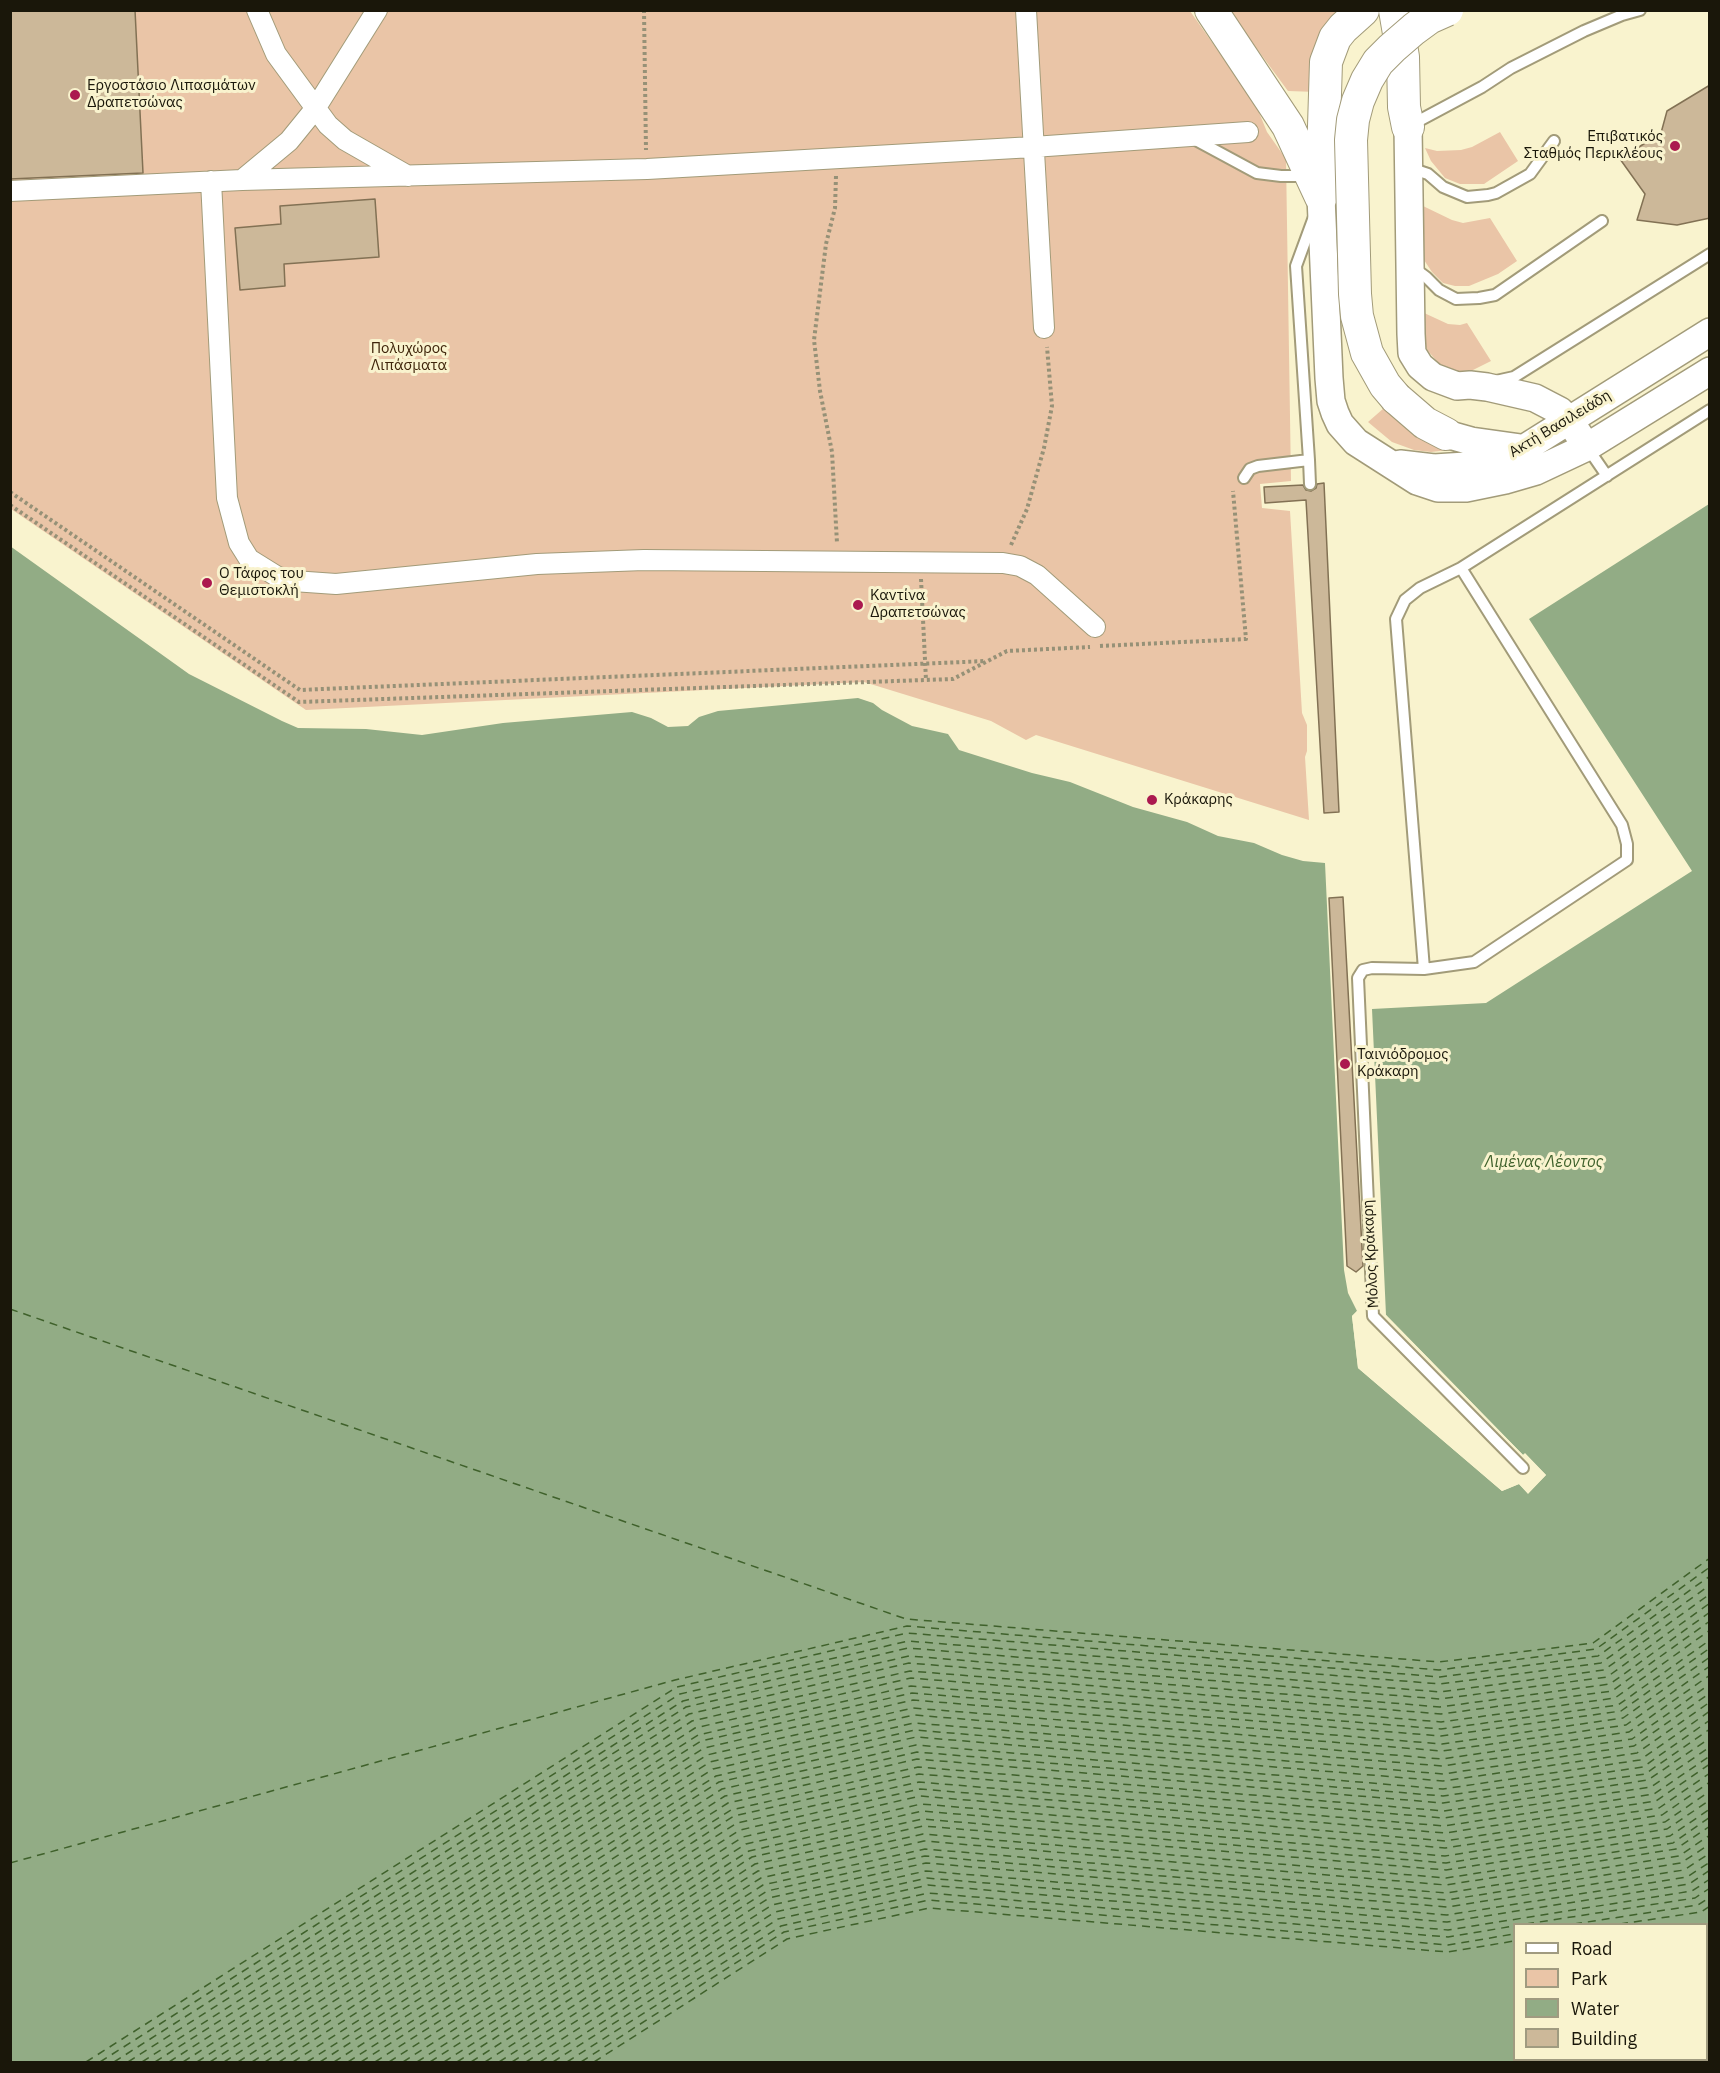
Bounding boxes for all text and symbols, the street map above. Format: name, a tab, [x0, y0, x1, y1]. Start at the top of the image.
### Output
place label: Εργοστάσιο Λιπασμάτων Δραπετσώνας	[87, 77, 256, 112]
marker: Εργοστάσιο Λιπασμάτων Δραπετσώνας	[68, 88, 82, 102]
place label: Επιβατικός Σταθμός Περικλέους	[1524, 128, 1663, 163]
marker: Επιβατικός Σταθμός Περικλέους	[1668, 139, 1682, 153]
park label: Πολυχώρος Λιπάσματα	[371, 340, 447, 375]
street label: Ακτή Βασιλειάδη	[1506, 386, 1614, 462]
place label: Ο Τάφος του Θεμιστοκλή	[219, 565, 304, 600]
marker: Ο Τάφος του Θεμιστοκλή	[200, 576, 214, 590]
place label: Καντίνα Δραπετσώνας	[870, 587, 966, 622]
marker: Καντίνα Δραπετσώνας	[851, 598, 865, 612]
place label: Κράκαρης	[1164, 791, 1233, 809]
marker: Κράκαρης	[1145, 793, 1159, 807]
place label: Ταινιόδρομος Κράκαρη	[1357, 1046, 1448, 1081]
marker: Ταινιόδρομος Κράκαρη	[1338, 1057, 1352, 1071]
water label: Λιμένας Λέοντος	[1485, 1152, 1603, 1172]
street label: Μόλος Κράκαρη	[1359, 1199, 1383, 1309]
legend	[1513, 1923, 1708, 2061]
text: Road	[1571, 1937, 1612, 1960]
text: Park	[1571, 1967, 1607, 1990]
text: Water	[1571, 1997, 1619, 2020]
text: Building	[1571, 2027, 1637, 2050]

